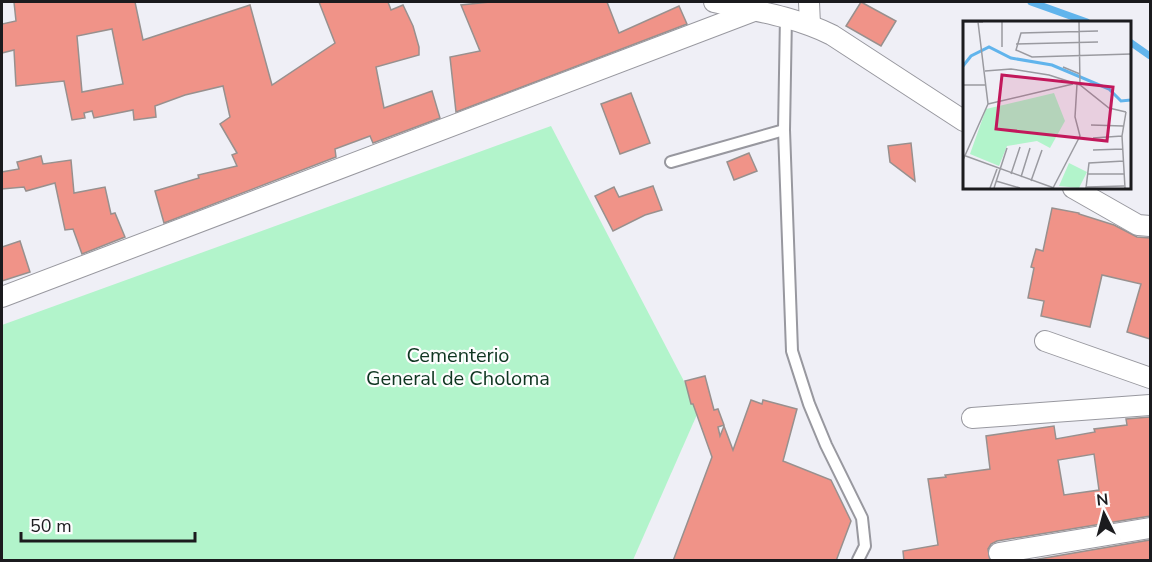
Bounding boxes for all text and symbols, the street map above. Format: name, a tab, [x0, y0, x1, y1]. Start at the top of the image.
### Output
inset map	[963, 21, 1131, 189]
park label: Cementerio General de Choloma	[366, 342, 550, 392]
north arrow	[1074, 484, 1134, 544]
text: N	[1095, 489, 1110, 512]
scale bar	[21, 505, 195, 543]
text: 50 m	[30, 514, 72, 538]

